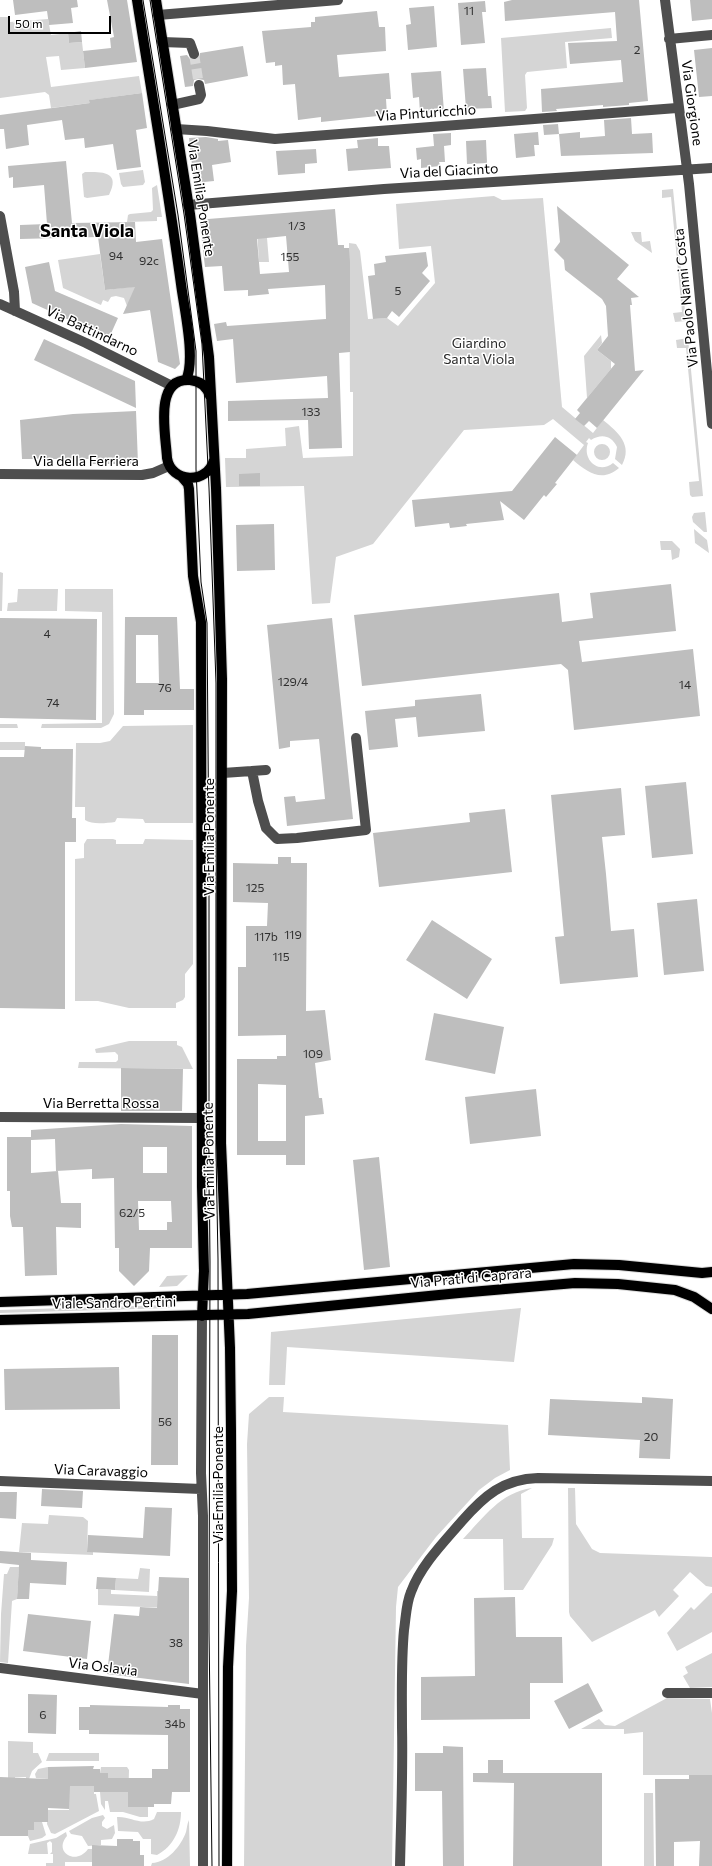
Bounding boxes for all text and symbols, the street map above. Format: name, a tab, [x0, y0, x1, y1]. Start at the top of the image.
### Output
house number: 11	[464, 4, 474, 18]
scale bar	[10, 8, 113, 34]
text: 50 m	[15, 16, 43, 30]
house number: 2	[634, 43, 640, 57]
street label: Via Giorgione	[678, 59, 706, 147]
street label: Via Pinturicchio	[375, 101, 477, 125]
street label: Via Emilia Ponente	[183, 138, 219, 258]
street label: Via del Giacinto	[399, 160, 499, 182]
house number: 1/3	[288, 219, 306, 233]
district label: Santa Viola	[40, 220, 134, 242]
street label: Via Paolo Nanni Costa	[670, 228, 702, 368]
house number: 94	[109, 249, 123, 263]
house number: 155	[281, 250, 299, 264]
house number: 92c	[139, 254, 159, 268]
house number: 5	[395, 284, 401, 298]
street label: Via Battindarno	[43, 302, 141, 360]
park label: Giardino Santa Viola	[443, 335, 515, 368]
house number: 133	[302, 405, 320, 419]
street label: Via della Ferriera	[33, 453, 139, 469]
house number: 4	[43, 627, 51, 641]
house number: 129/4	[278, 675, 308, 689]
house number: 14	[679, 678, 691, 692]
house number: 76	[158, 681, 172, 695]
house number: 74	[47, 696, 59, 710]
street label: Via Emilia Ponente	[201, 778, 217, 896]
house number: 125	[246, 881, 264, 895]
house number: 119	[284, 928, 302, 942]
house number: 117b	[254, 930, 278, 944]
house number: 115	[272, 950, 290, 964]
house number: 109	[303, 1047, 323, 1061]
street label: Via Berretta Rossa	[43, 1095, 159, 1111]
street label: Via Emilia Ponente	[200, 1102, 218, 1220]
house number: 62/5	[119, 1206, 145, 1220]
street label: Via Prati di Caprara	[410, 1264, 532, 1292]
street label: Viale Sandro Pertini	[52, 1294, 176, 1312]
house number: 56	[158, 1415, 172, 1429]
street label: Via Emilia Ponente	[210, 1426, 226, 1544]
house number: 20	[644, 1430, 658, 1444]
street label: Via Caravaggio	[54, 1461, 148, 1481]
house number: 38	[169, 1636, 183, 1650]
street label: Via Oslavia	[67, 1654, 139, 1680]
house number: 6	[39, 1708, 47, 1722]
house number: 34b	[164, 1717, 186, 1731]

